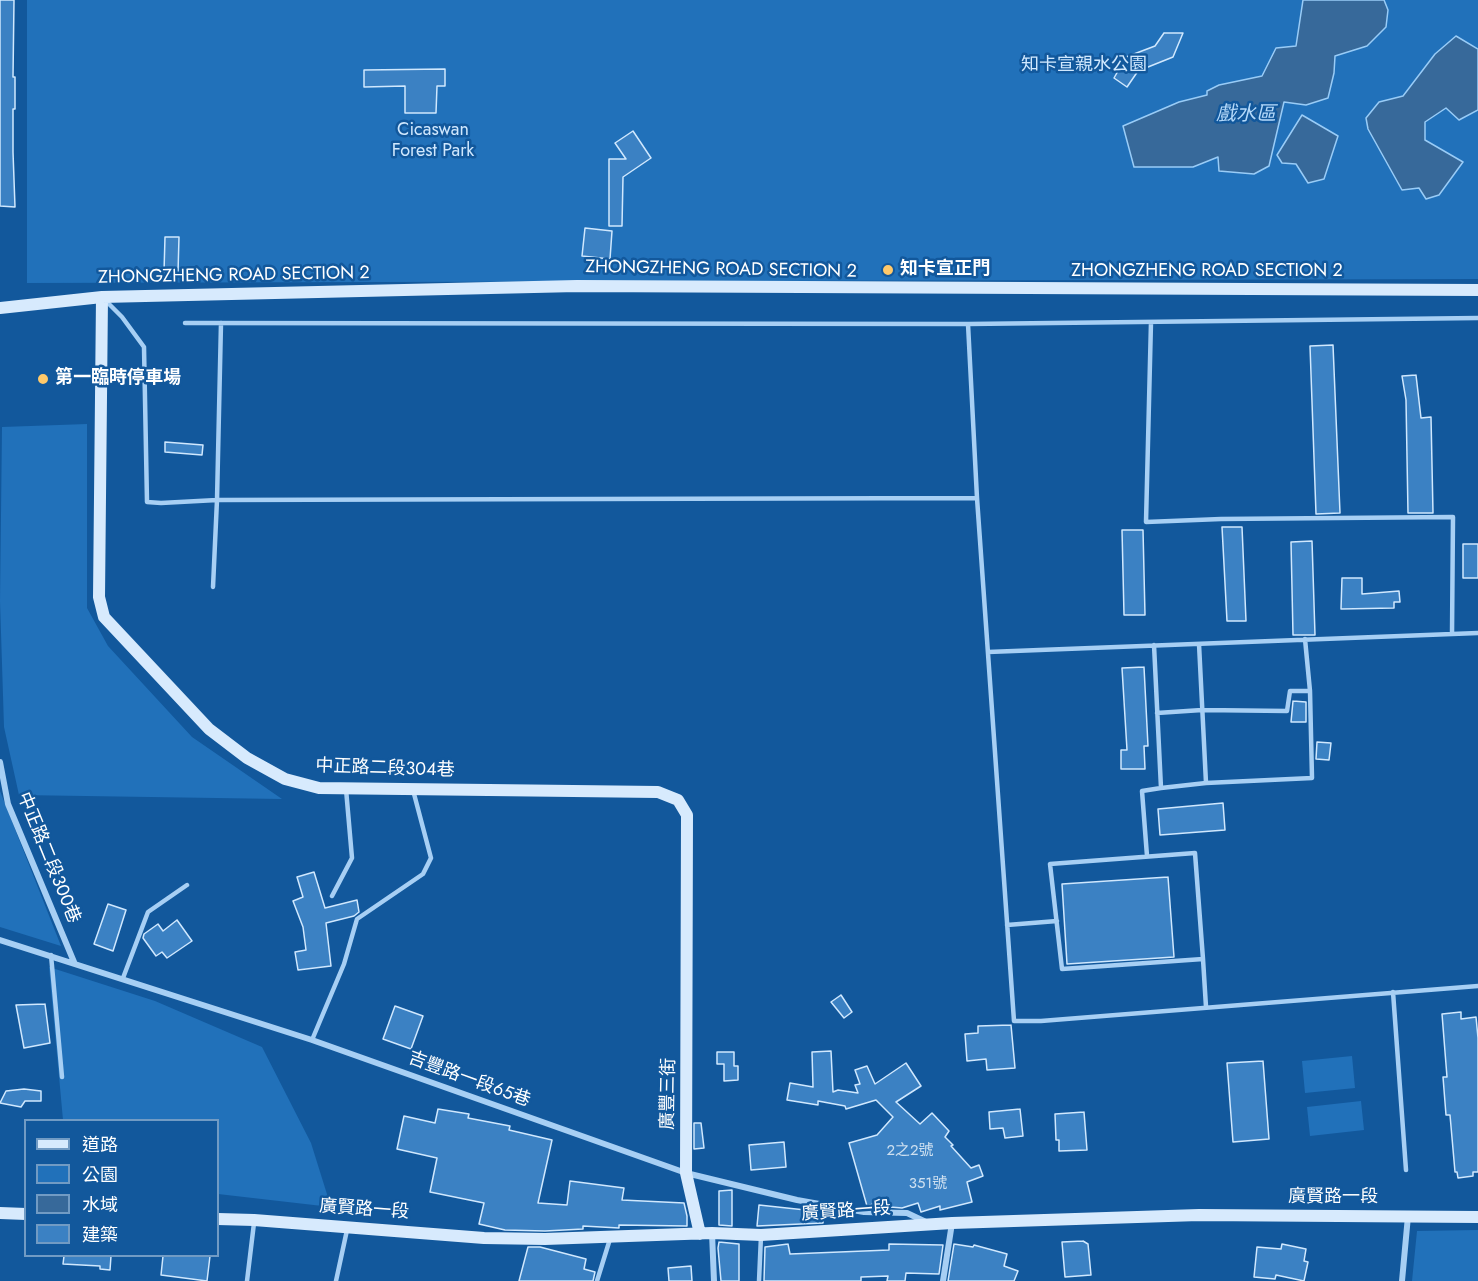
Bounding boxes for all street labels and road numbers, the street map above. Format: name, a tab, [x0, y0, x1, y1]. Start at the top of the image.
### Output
street label: ZHONGZHENG ROAD SECTION 2	[585, 257, 857, 283]
street label: ZHONGZHENG ROAD SECTION 2	[1071, 261, 1343, 283]
street label: ZHONGZHENG ROAD SECTION 2	[98, 263, 370, 289]
street label: 中正路二段304巷	[315, 756, 455, 782]
street label: 中正路二段300巷	[12, 789, 84, 927]
street label: 吉豐路一段65巷	[405, 1048, 533, 1112]
street label: 廣豐三街	[658, 1058, 680, 1130]
street label: 廣賢路一段	[1288, 1187, 1378, 1209]
street label: 廣賢路一段	[318, 1196, 410, 1224]
street label: 廣賢路一段	[800, 1198, 892, 1226]

